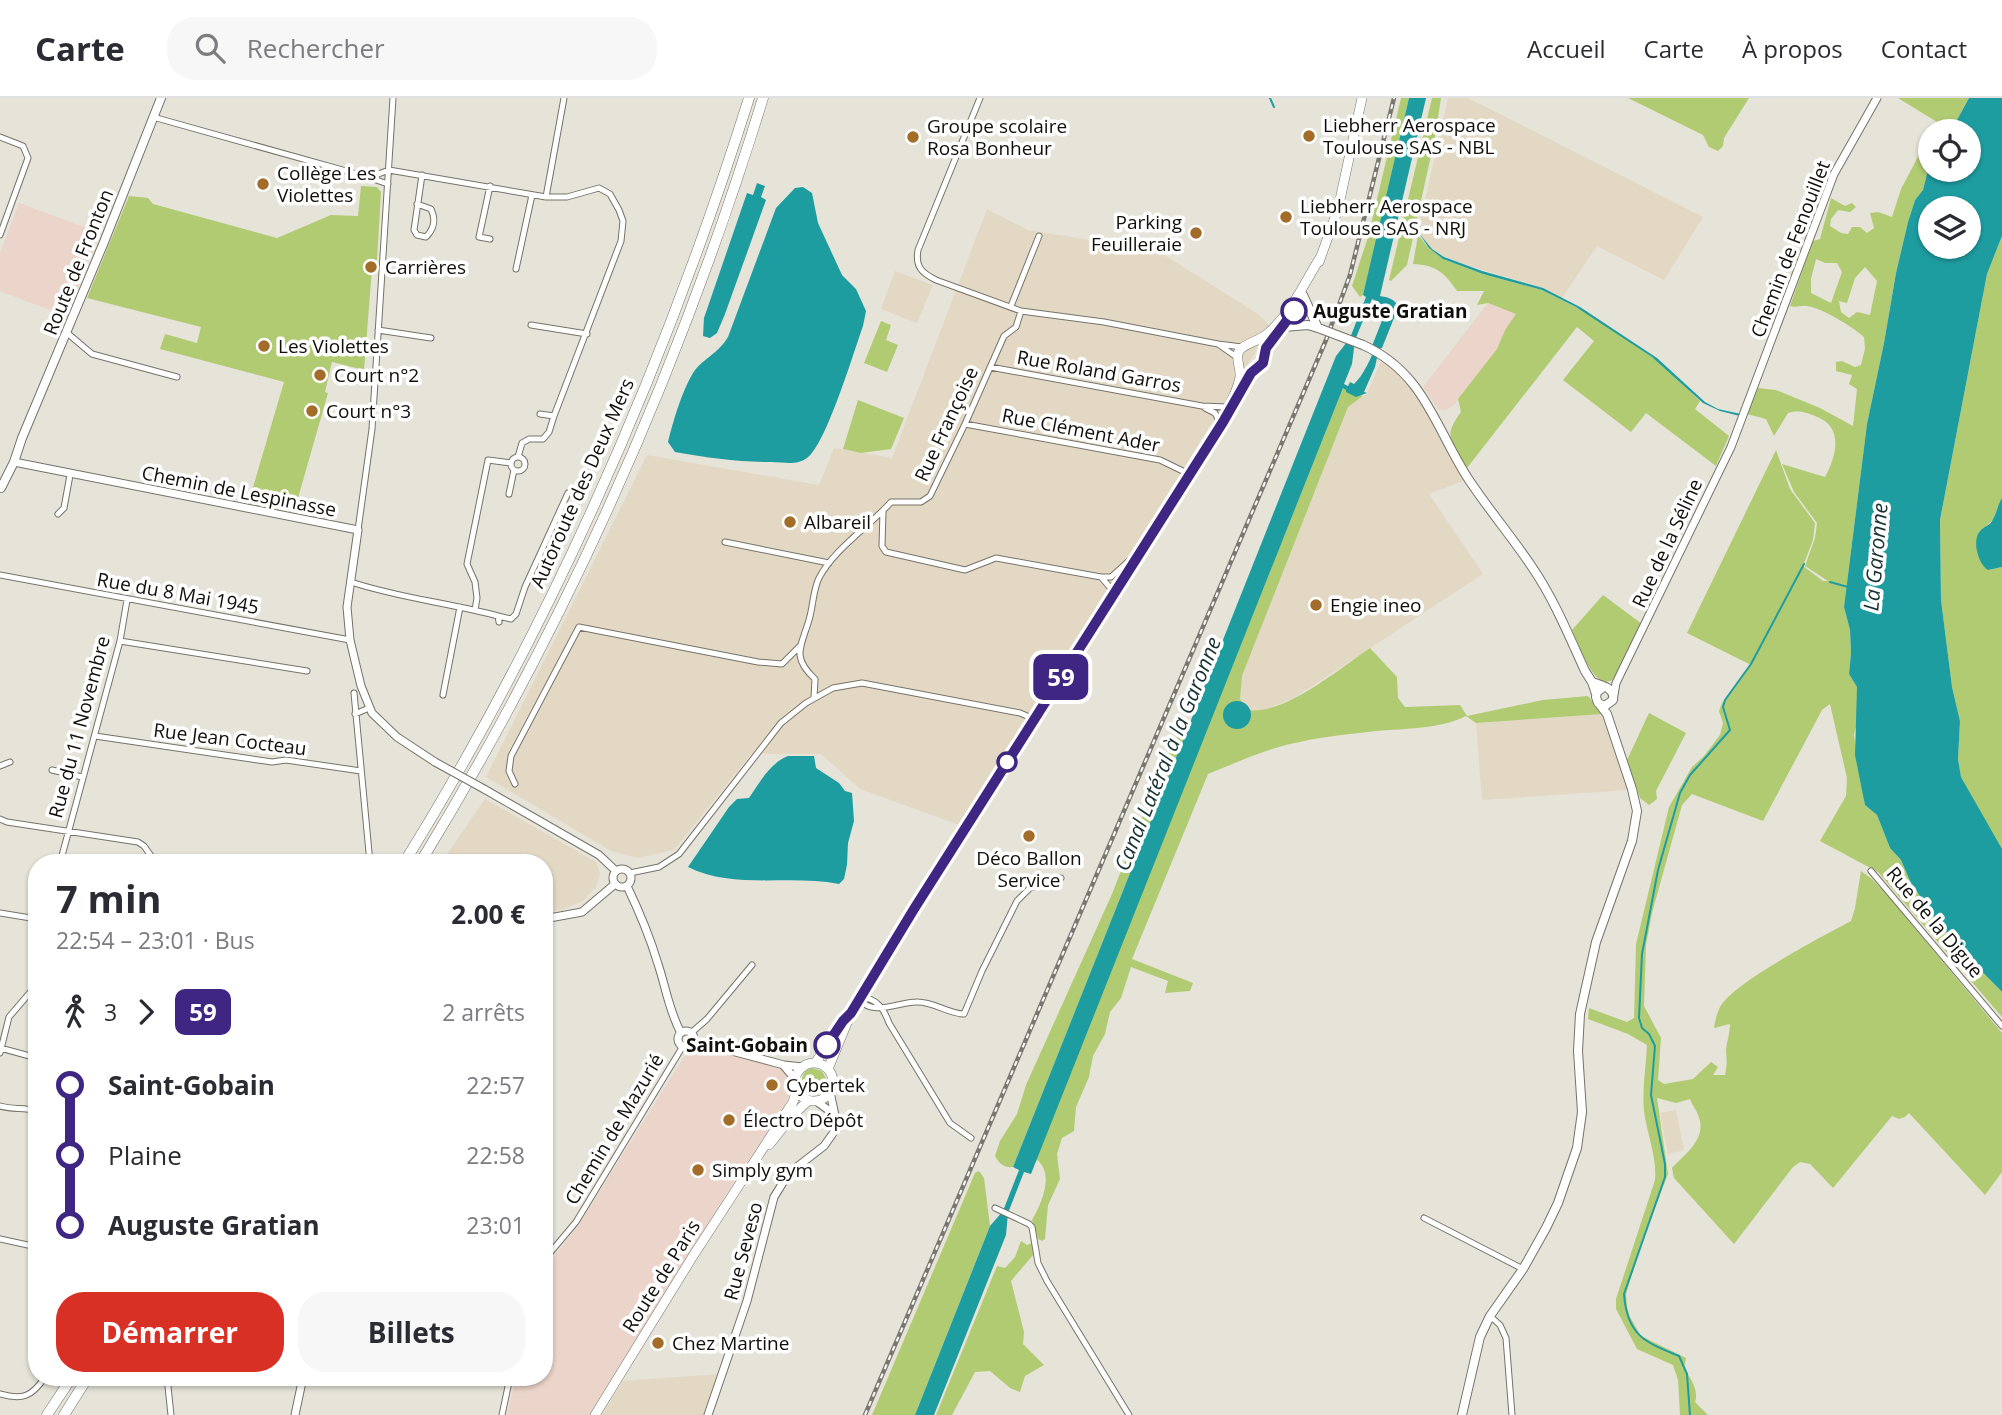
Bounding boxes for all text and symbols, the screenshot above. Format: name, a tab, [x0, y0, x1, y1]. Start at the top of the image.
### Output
search box	[167, 17, 657, 80]
text: Carte	[35, 26, 125, 71]
icon: search	[191, 29, 229, 67]
text: Rechercher	[247, 30, 385, 66]
text: Accueil	[1527, 32, 1606, 65]
text: Carte	[1644, 32, 1704, 65]
text: À propos	[1742, 32, 1843, 65]
text: Contact	[1881, 32, 1967, 65]
place label: Liebherr Aerospace Toulouse SAS - NBL	[1323, 112, 1496, 160]
place label: Groupe scolaire Rosa Bonheur	[927, 113, 1067, 161]
map controls	[1918, 119, 1981, 259]
button: locate	[1918, 119, 1981, 182]
marker: Liebherr Aerospace Toulouse SAS - NBL	[1301, 128, 1317, 144]
marker: Groupe scolaire Rosa Bonheur	[905, 129, 921, 145]
street label: Chemin de Fenouillet	[1744, 157, 1836, 341]
place label: Collège Les Violettes	[277, 160, 376, 208]
marker: Collège Les Violettes	[255, 176, 271, 192]
street label: Route de Fronton	[37, 185, 119, 339]
place label: Liebherr Aerospace Toulouse SAS - NRJ	[1300, 193, 1473, 241]
button: layers	[1918, 196, 1981, 259]
place label: Parking Feuilleraie	[1091, 209, 1182, 257]
marker: Liebherr Aerospace Toulouse SAS - NRJ	[1278, 209, 1294, 225]
marker: Parking Feuilleraie	[1188, 225, 1204, 241]
place label: Carrières	[385, 254, 466, 280]
marker: Carrières	[363, 259, 379, 275]
marker: Auguste Gratian	[1281, 298, 1307, 324]
place label: Auguste Gratian	[1313, 298, 1468, 324]
place label: Les Violettes	[278, 333, 389, 359]
marker: Les Violettes	[256, 338, 272, 354]
street label: Rue Roland Garros	[1015, 344, 1183, 398]
place label: Court n°2	[334, 362, 419, 388]
street label: Rue Françoise	[908, 362, 984, 486]
marker: Court n°2	[312, 367, 328, 383]
street label: Autoroute des Deux Mers	[524, 374, 640, 592]
place label: Court n°3	[326, 398, 411, 424]
street label: Rue Clément Ader	[1000, 402, 1162, 458]
marker: Court n°3	[304, 403, 320, 419]
street label: Chemin de Lespinasse	[140, 459, 338, 523]
street label: Rue de la Séline	[1626, 474, 1708, 612]
water label: La Garonne	[1856, 502, 1894, 612]
place label: Albareil	[804, 509, 871, 535]
marker: Albareil	[782, 514, 798, 530]
street label: Rue du 8 Mai 1945	[95, 566, 261, 620]
place label: Engie ineo	[1330, 592, 1421, 618]
marker: Engie ineo	[1308, 597, 1324, 613]
water label: Canal Latéral à la Garonne	[1107, 632, 1227, 875]
street label: Rue du 11 Novembre	[42, 633, 116, 821]
line badge: 59	[1030, 654, 1092, 700]
text: 59	[1047, 660, 1075, 693]
street label: Rue Jean Cocteau	[152, 717, 308, 761]
unlabelled marker	[997, 752, 1017, 772]
marker: Déco Ballon Service	[1021, 828, 1037, 844]
place label: Déco Ballon Service	[976, 845, 1082, 893]
street label: Rue de la Digue	[1881, 861, 1989, 983]
text: 7 min	[56, 872, 161, 924]
text: 2.00 €	[451, 896, 525, 932]
text: 22:54 – 23:01 · Bus	[56, 924, 255, 956]
icon: walk	[56, 993, 94, 1031]
icon: forward	[127, 993, 165, 1031]
text: 59	[189, 995, 217, 1028]
text: 3	[104, 996, 117, 1028]
text: 2 arrêts	[442, 996, 525, 1028]
place label: Saint-Gobain	[686, 1032, 808, 1058]
marker: Saint-Gobain	[814, 1032, 840, 1058]
street label: Chemin de Mazurié	[559, 1049, 669, 1209]
text: Saint-Gobain	[108, 1067, 275, 1103]
text: 22:57	[466, 1069, 525, 1101]
place label: Cybertek	[786, 1072, 865, 1098]
marker: Cybertek	[764, 1077, 780, 1093]
place label: Électro Dépôt	[743, 1107, 864, 1133]
marker: Électro Dépôt	[721, 1112, 737, 1128]
text: Plaine	[108, 1137, 182, 1173]
text: 22:58	[466, 1139, 525, 1171]
place label: Simply gym	[712, 1157, 813, 1183]
marker: Simply gym	[690, 1162, 706, 1178]
street label: Rue Seveso	[717, 1199, 769, 1303]
text: Auguste Gratian	[108, 1207, 319, 1243]
text: 23:01	[466, 1209, 525, 1241]
street label: Route de Paris	[616, 1215, 706, 1337]
button: Démarrer	[56, 1292, 284, 1372]
button: Billets	[298, 1292, 525, 1372]
place label: Chez Martine	[672, 1330, 789, 1356]
marker: Chez Martine	[650, 1335, 666, 1351]

